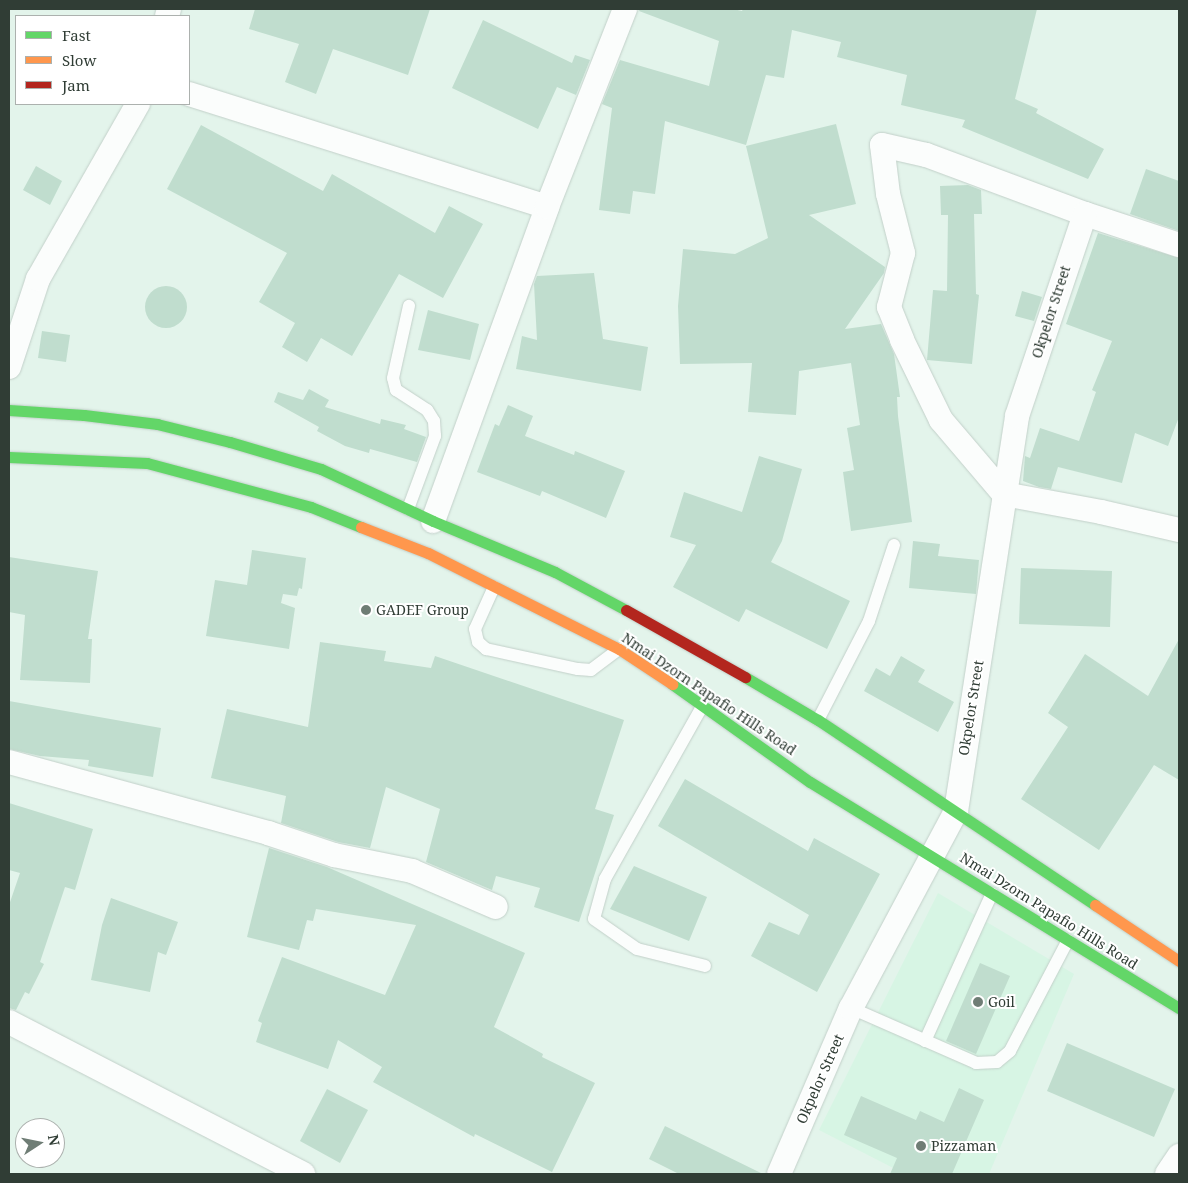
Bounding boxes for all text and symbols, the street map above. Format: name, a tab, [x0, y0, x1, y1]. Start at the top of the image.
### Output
legend	[15, 15, 190, 105]
text: Fast	[62, 25, 91, 45]
text: Slow	[62, 50, 96, 70]
text: Jam	[62, 75, 90, 95]
street label: Okpelor Street	[1028, 264, 1074, 360]
place label: GADEF Group	[376, 602, 469, 618]
marker: GADEF Group	[360, 604, 372, 616]
street label: Nmai Dzorn Papafio Hills Road	[619, 629, 799, 759]
street label: Okpelor Street	[955, 659, 987, 757]
street label: Nmai Dzorn Papafio Hills Road	[957, 849, 1141, 973]
place label: Goil	[988, 994, 1015, 1010]
marker: Goil	[972, 996, 984, 1008]
street label: Okpelor Street	[793, 1032, 847, 1126]
north arrow	[15, 1118, 65, 1168]
text: N	[44, 1133, 65, 1147]
place label: Pizzaman	[931, 1138, 996, 1154]
marker: Pizzaman	[915, 1140, 927, 1152]

